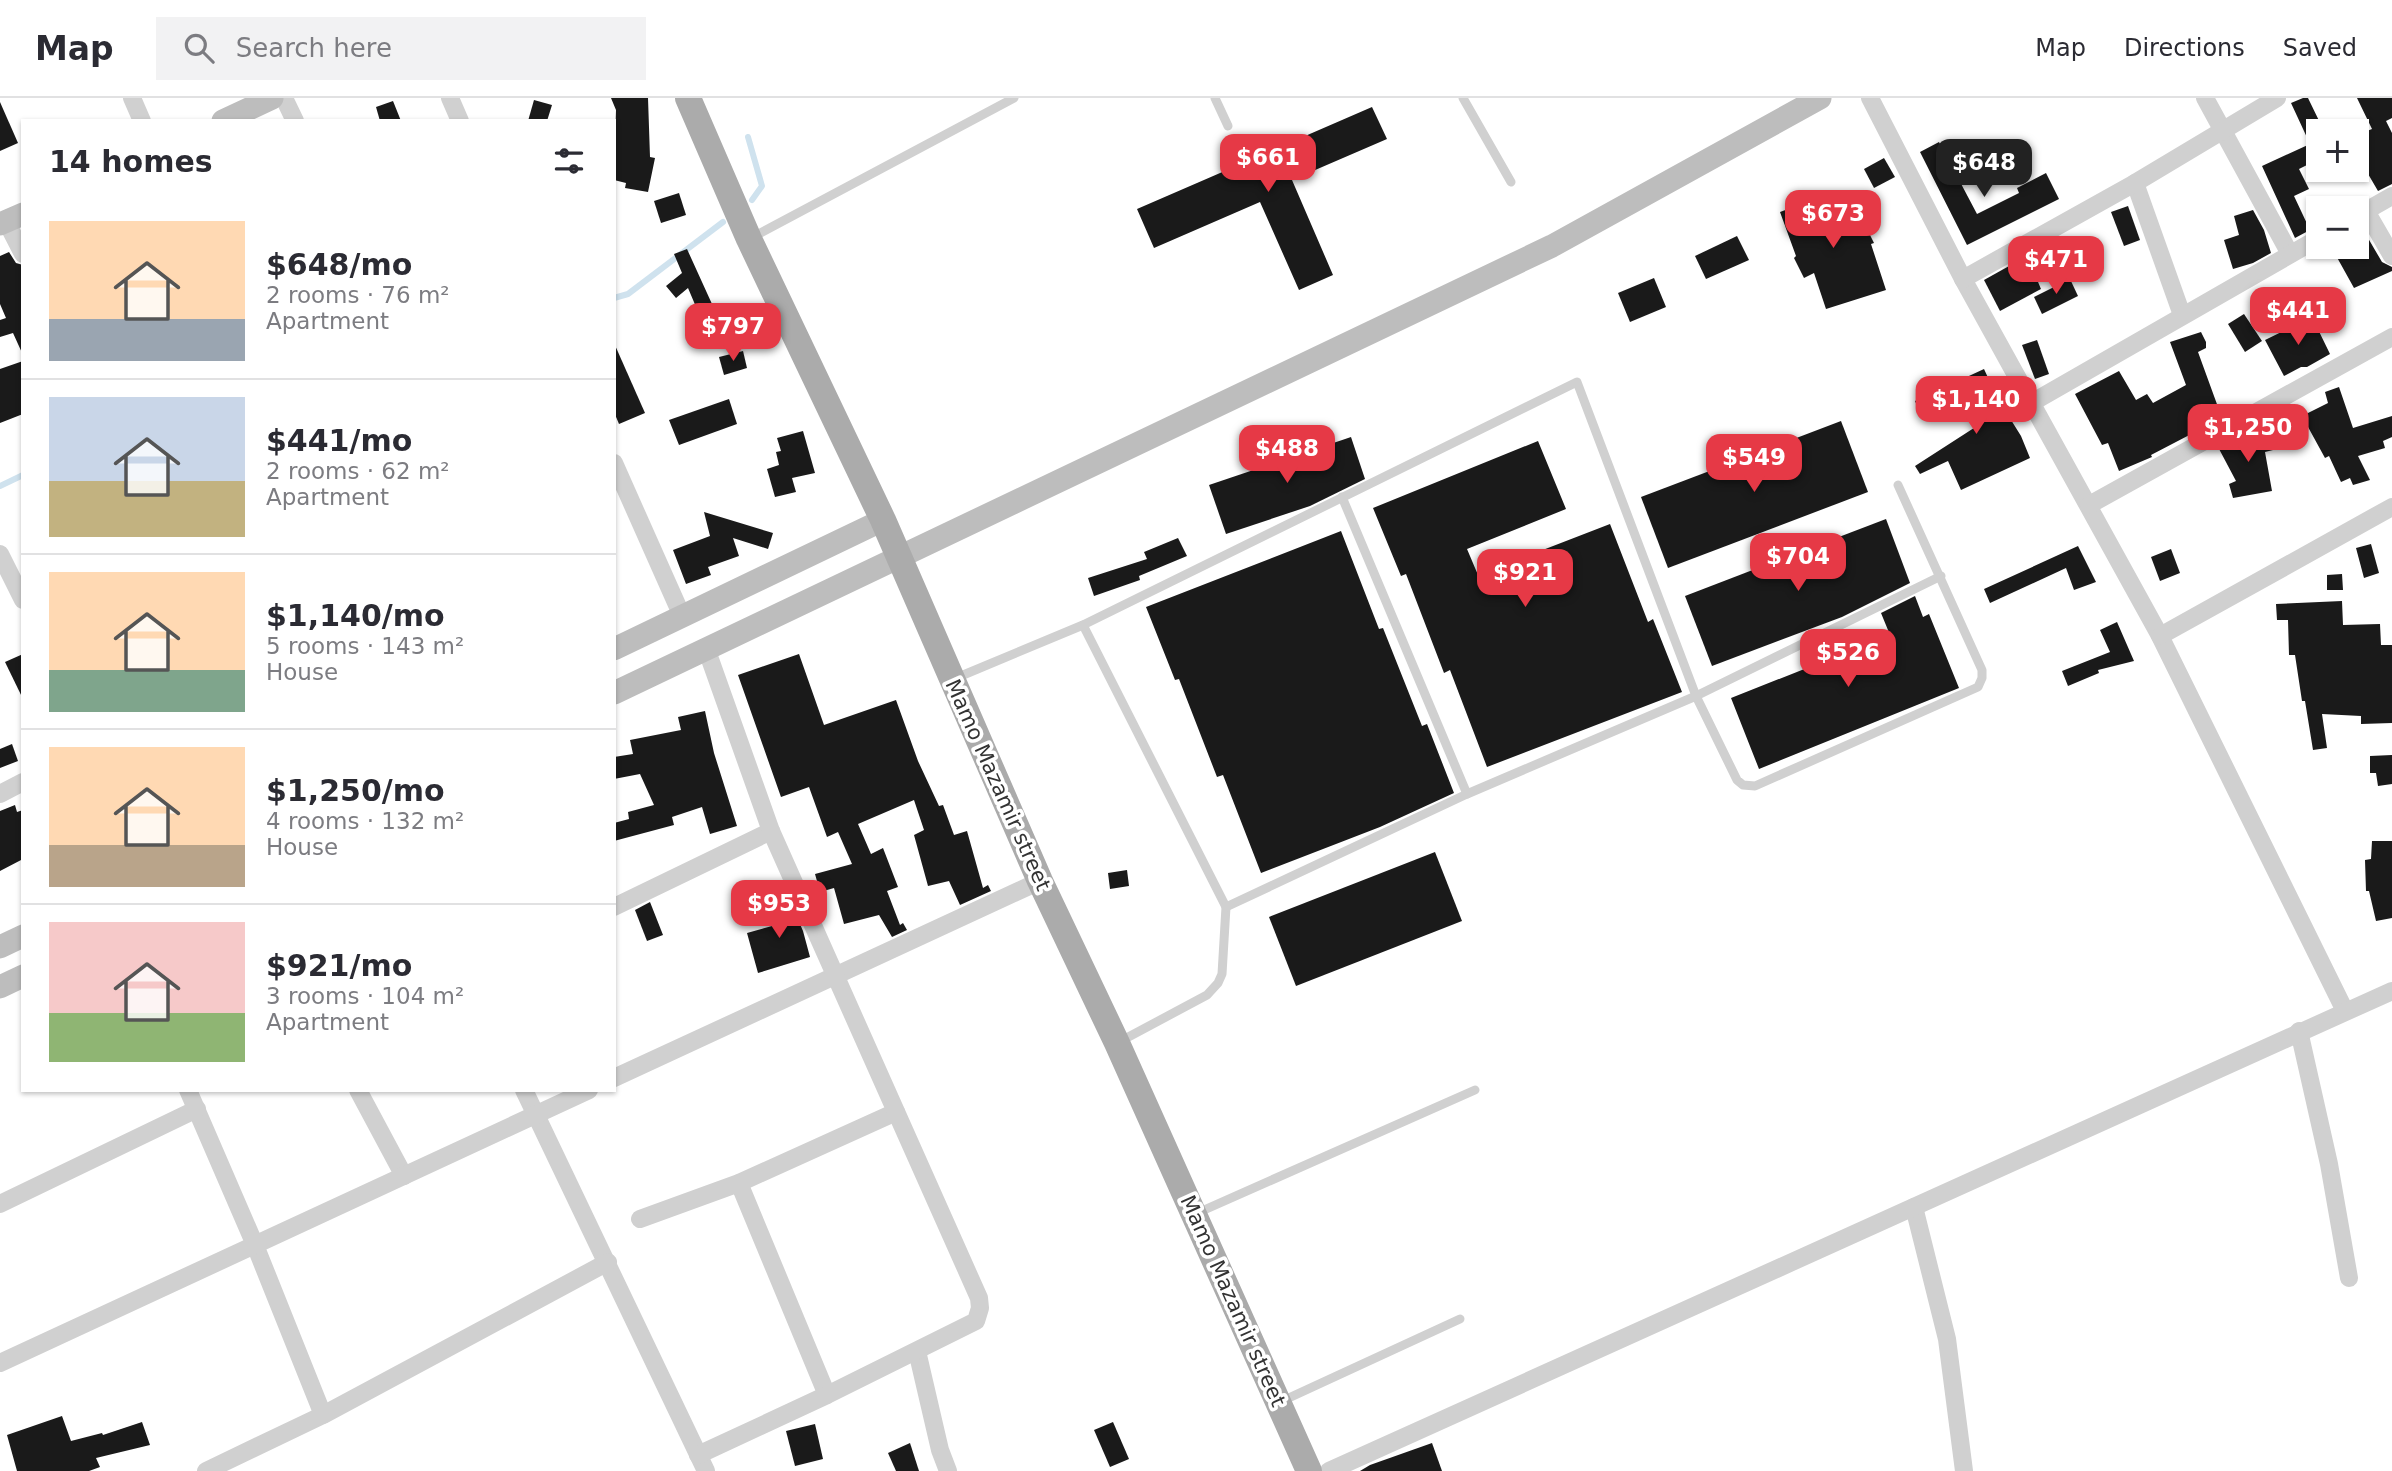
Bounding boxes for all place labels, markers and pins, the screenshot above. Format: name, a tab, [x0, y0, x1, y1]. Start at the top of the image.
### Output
pin: $661	[1227, 134, 1309, 194]
pin: $648	[1943, 140, 2025, 199]
pin: $673	[1792, 190, 1874, 250]
pin: $471	[2015, 236, 2097, 296]
pin: $441	[2257, 288, 2339, 347]
pin: $797	[692, 303, 774, 363]
pin: $1,140	[1919, 376, 2033, 436]
pin: $1,250	[2191, 404, 2305, 464]
pin: $488	[1246, 426, 1328, 485]
pin: $549	[1713, 434, 1795, 494]
pin: $704	[1757, 533, 1839, 593]
pin: $921	[1484, 550, 1566, 609]
pin: $526	[1807, 630, 1889, 689]
pin: $953	[738, 880, 820, 940]

